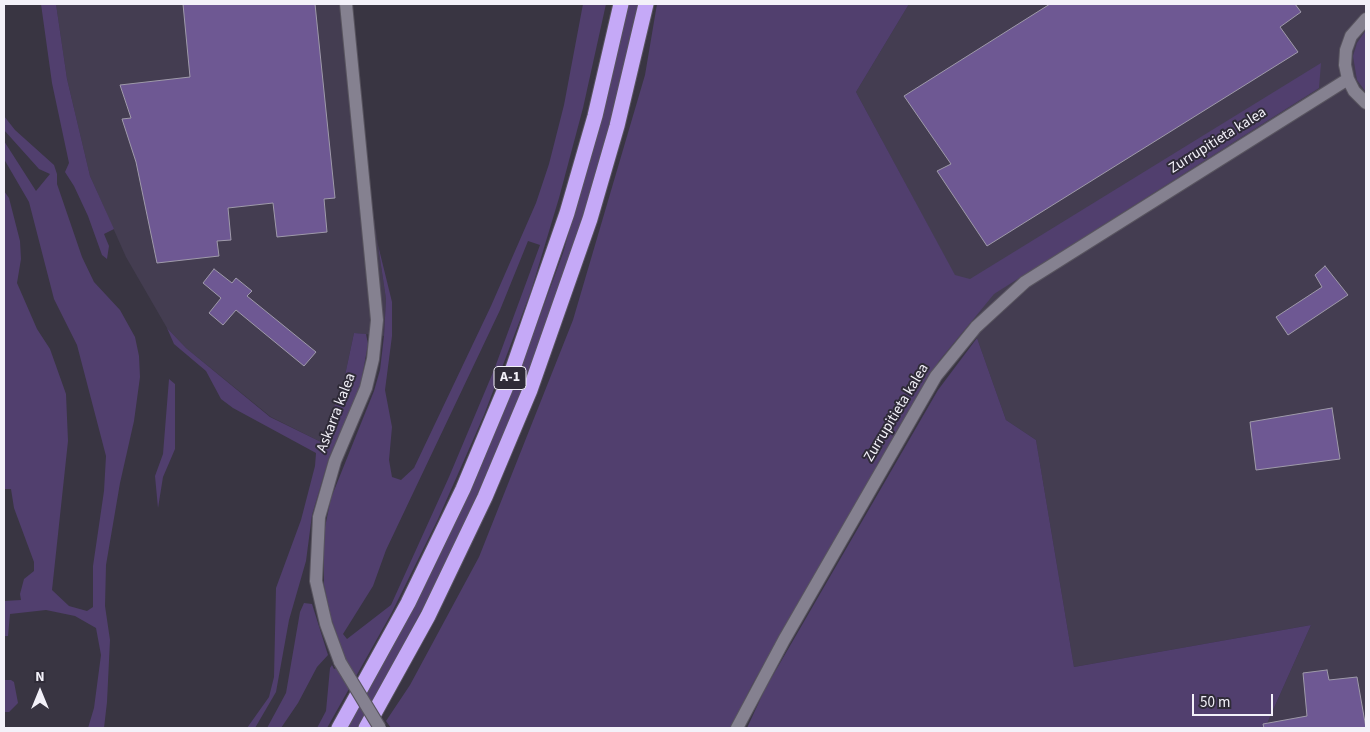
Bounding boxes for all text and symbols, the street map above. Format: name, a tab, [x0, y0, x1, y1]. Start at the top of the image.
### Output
street label: Zurrupitieta kalea	[1166, 104, 1270, 178]
street label: Zurrupitieta kalea	[861, 361, 933, 465]
road number: A-1	[494, 366, 526, 389]
street label: Askarra kalea	[314, 371, 360, 455]
north arrow	[15, 667, 65, 717]
text: N	[35, 667, 45, 687]
scale bar	[1195, 684, 1276, 716]
text: 50 m	[1200, 692, 1230, 713]

